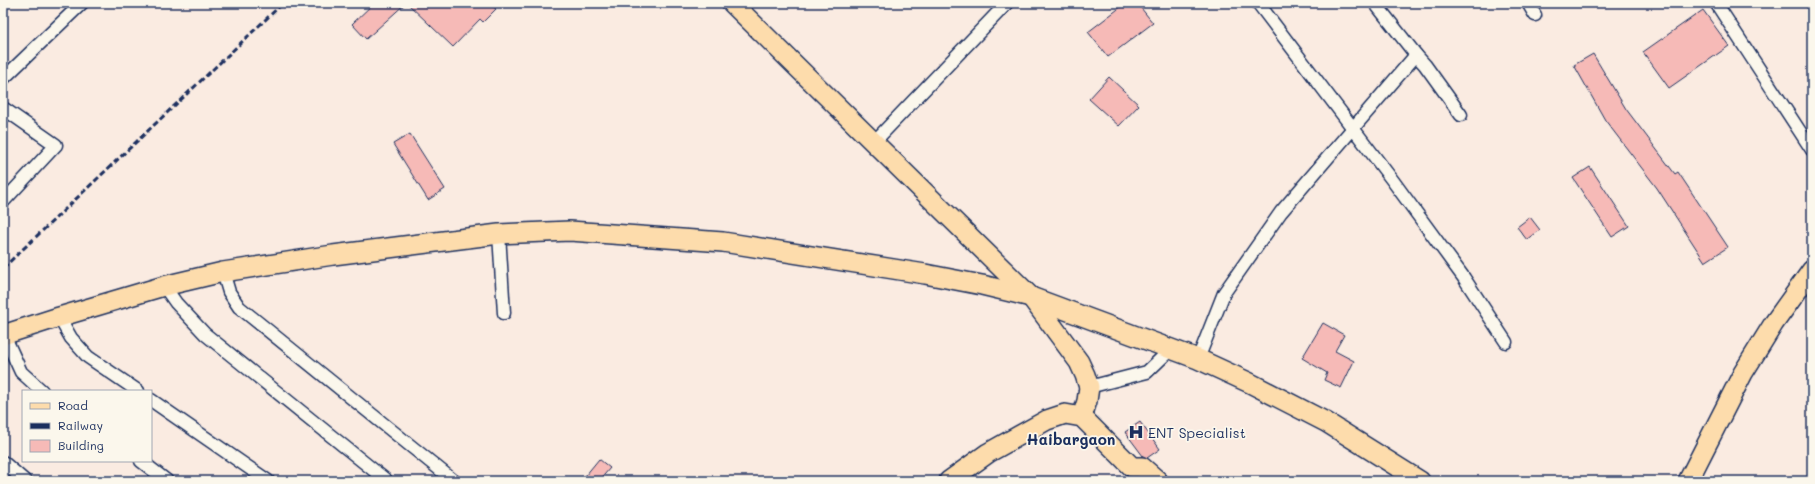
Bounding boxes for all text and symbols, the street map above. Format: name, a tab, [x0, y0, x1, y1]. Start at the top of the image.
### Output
legend	[22, 390, 152, 462]
text: Road	[58, 397, 88, 413]
text: Railway	[58, 417, 103, 433]
hospital icon: ENT Specialist	[1127, 423, 1145, 441]
place label: ENT Specialist	[1148, 423, 1246, 442]
district label: Haibargaon	[1027, 429, 1115, 449]
text: Building	[58, 437, 104, 453]

